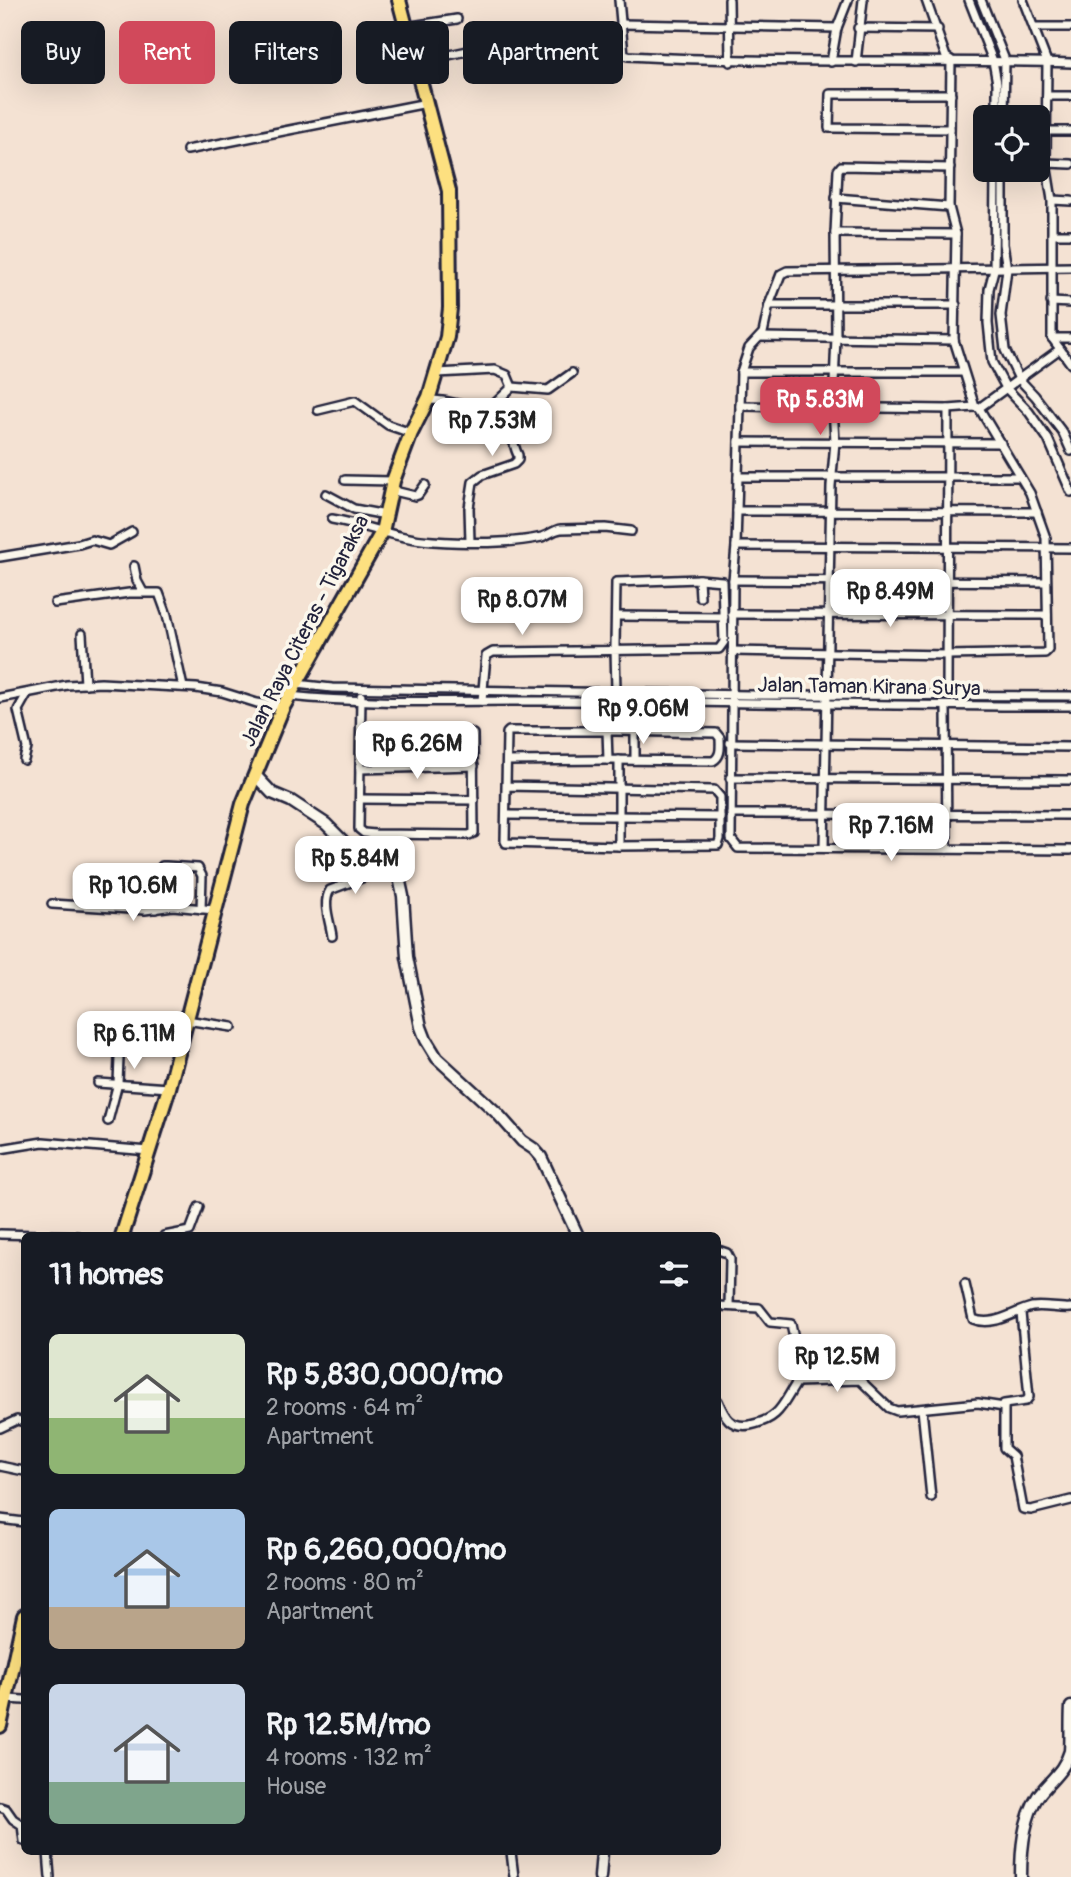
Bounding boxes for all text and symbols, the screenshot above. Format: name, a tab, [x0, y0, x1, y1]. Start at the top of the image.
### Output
chip: Buy	[21, 21, 105, 84]
chip: Rent	[119, 21, 215, 84]
chip: Filters	[229, 21, 342, 84]
chip: New	[356, 21, 449, 84]
chip: Apartment	[463, 21, 623, 84]
map controls	[973, 105, 1050, 182]
button: locate	[973, 105, 1050, 182]
pin: Rp 5.83M	[748, 378, 892, 437]
text: Rp 5.83M	[776, 385, 864, 414]
pin: Rp 7.53M	[420, 398, 564, 458]
text: Rp 7.53M	[448, 406, 536, 435]
street label: Jalan Raya Citeras - Tigaraksa	[235, 510, 375, 752]
pin: Rp 8.49M	[818, 570, 962, 629]
text: Rp 8.49M	[846, 577, 934, 606]
pin: Rp 8.07M	[450, 578, 594, 637]
text: Rp 8.07M	[477, 585, 567, 614]
street label: Jalan Taman Kirana Surya	[757, 672, 981, 702]
pin: Rp 9.06M	[571, 686, 715, 746]
text: Rp 9.06M	[597, 694, 689, 723]
pin: Rp 6.26M	[345, 722, 489, 781]
text: Rp 6.26M	[372, 729, 462, 758]
pin: Rp 7.16M	[819, 804, 963, 863]
text: Rp 7.16M	[848, 811, 934, 840]
pin: Rp 5.84M	[283, 836, 427, 896]
text: Rp 5.84M	[311, 844, 399, 873]
pin: Rp 10.6M	[61, 864, 205, 923]
text: Rp 10.6M	[89, 871, 177, 900]
pin: Rp 6.11M	[62, 1012, 206, 1071]
text: Rp 6.11M	[93, 1019, 175, 1048]
icon: filters	[655, 1255, 693, 1293]
text: 11 homes	[49, 1256, 163, 1293]
pin: Rp 12.5M	[765, 1334, 909, 1394]
text: Rp 12.5M	[794, 1342, 880, 1371]
text: Rp 5,830,000/mo	[266, 1356, 503, 1393]
icon: home	[105, 1362, 189, 1446]
text: 2 rooms · 64 m²	[266, 1393, 423, 1422]
text: Apartment	[266, 1422, 373, 1451]
text: Rp 6,260,000/mo	[266, 1531, 506, 1568]
icon: home	[105, 1537, 189, 1621]
text: 2 rooms · 80 m²	[266, 1568, 424, 1597]
text: Apartment	[266, 1597, 373, 1626]
text: Rp 12.5M/mo	[266, 1706, 431, 1743]
icon: home	[105, 1712, 189, 1796]
text: 4 rooms · 132 m²	[266, 1743, 432, 1772]
text: House	[266, 1772, 326, 1801]

